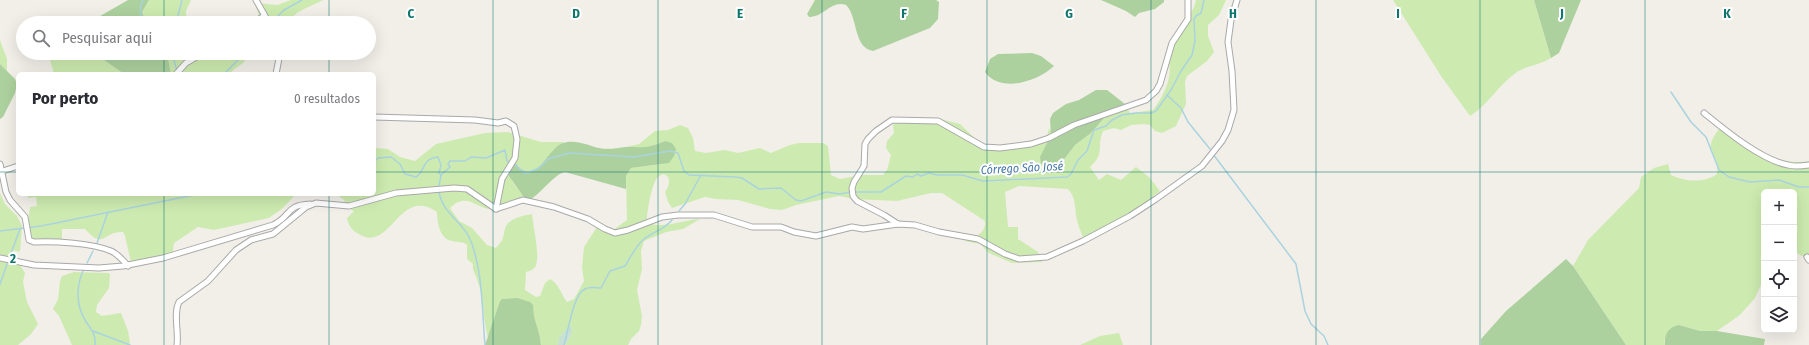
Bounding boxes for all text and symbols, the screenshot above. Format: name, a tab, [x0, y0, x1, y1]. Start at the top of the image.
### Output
text: C	[408, 6, 415, 21]
text: D	[572, 6, 580, 21]
text: E	[737, 6, 743, 21]
text: F	[901, 6, 907, 21]
text: G	[1065, 6, 1073, 21]
text: H	[1229, 6, 1237, 21]
text: I	[1396, 6, 1400, 21]
text: J	[1559, 6, 1564, 21]
text: K	[1723, 6, 1731, 21]
search box	[16, 16, 376, 60]
icon: search	[30, 27, 52, 49]
text: Pesquisar aqui	[62, 29, 152, 47]
text: Por perto	[32, 88, 98, 109]
text: 0 resultados	[294, 91, 360, 106]
water label: Córrego São José	[980, 159, 1064, 177]
map controls	[1761, 189, 1797, 333]
button: +	[1761, 189, 1797, 225]
button: −	[1761, 225, 1797, 261]
text: 2	[9, 251, 16, 266]
button: locate	[1761, 261, 1797, 297]
button: layers	[1761, 297, 1797, 333]

